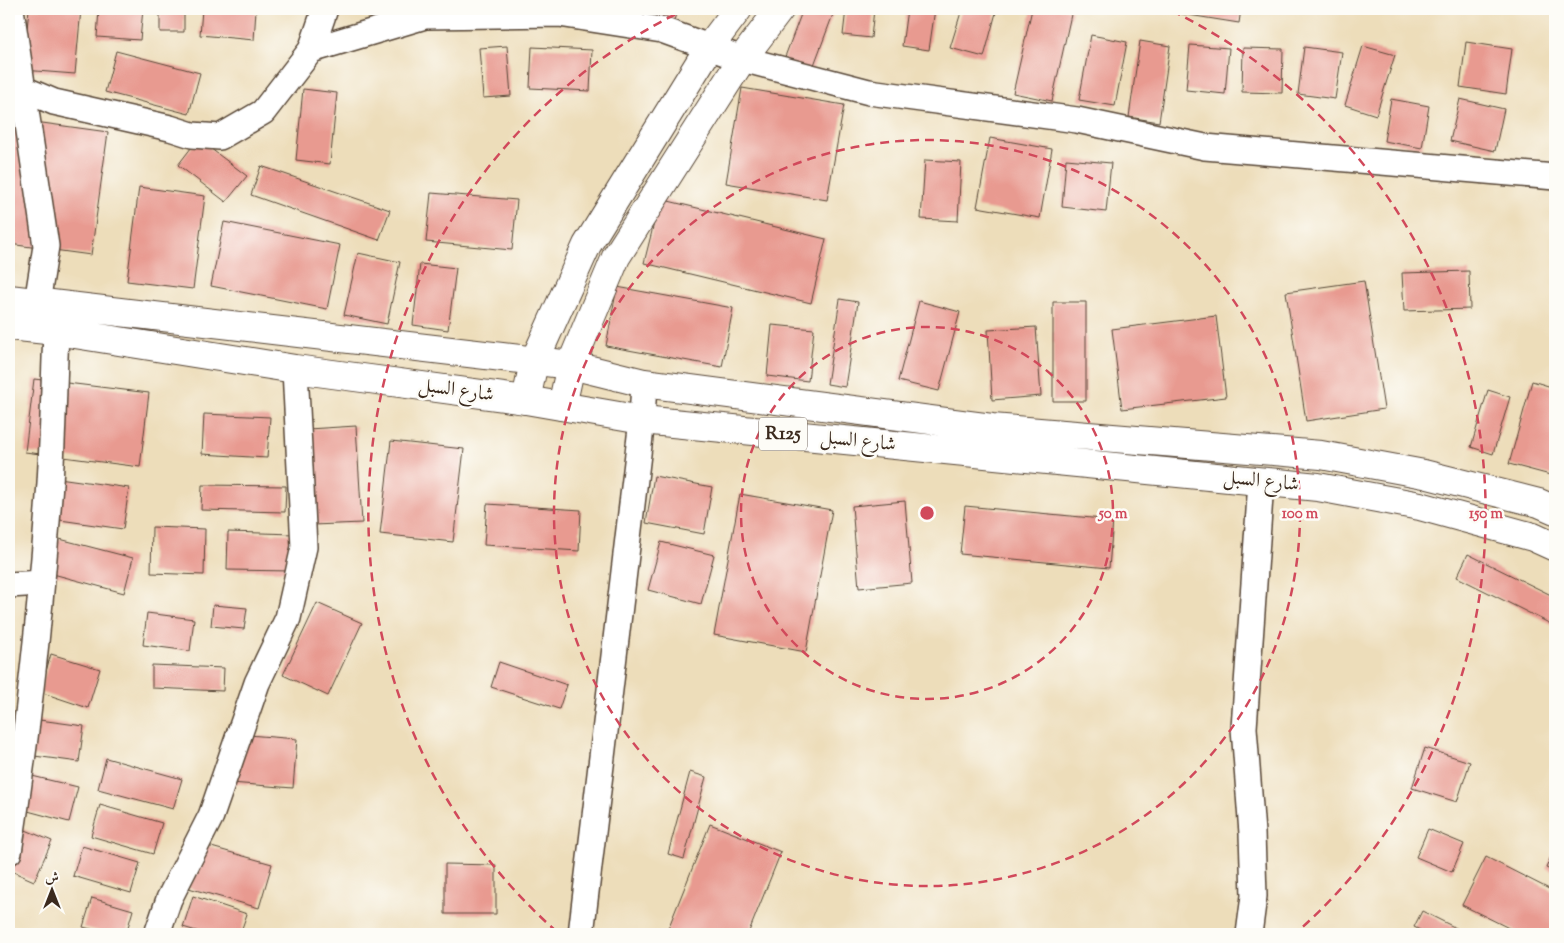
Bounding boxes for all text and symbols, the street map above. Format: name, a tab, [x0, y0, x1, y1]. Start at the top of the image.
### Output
street label: شارع السبل	[416, 371, 496, 412]
road number: R125	[759, 418, 807, 450]
street label: شارع السبل	[819, 424, 897, 461]
street label: شارع السبل	[1222, 464, 1300, 501]
centre of rings	[918, 504, 936, 522]
text: 50 m	[1098, 504, 1128, 525]
text: 100 m	[1282, 504, 1319, 525]
text: 150 m	[1469, 504, 1503, 525]
north arrow	[28, 866, 78, 916]
text: ش	[45, 869, 59, 889]

